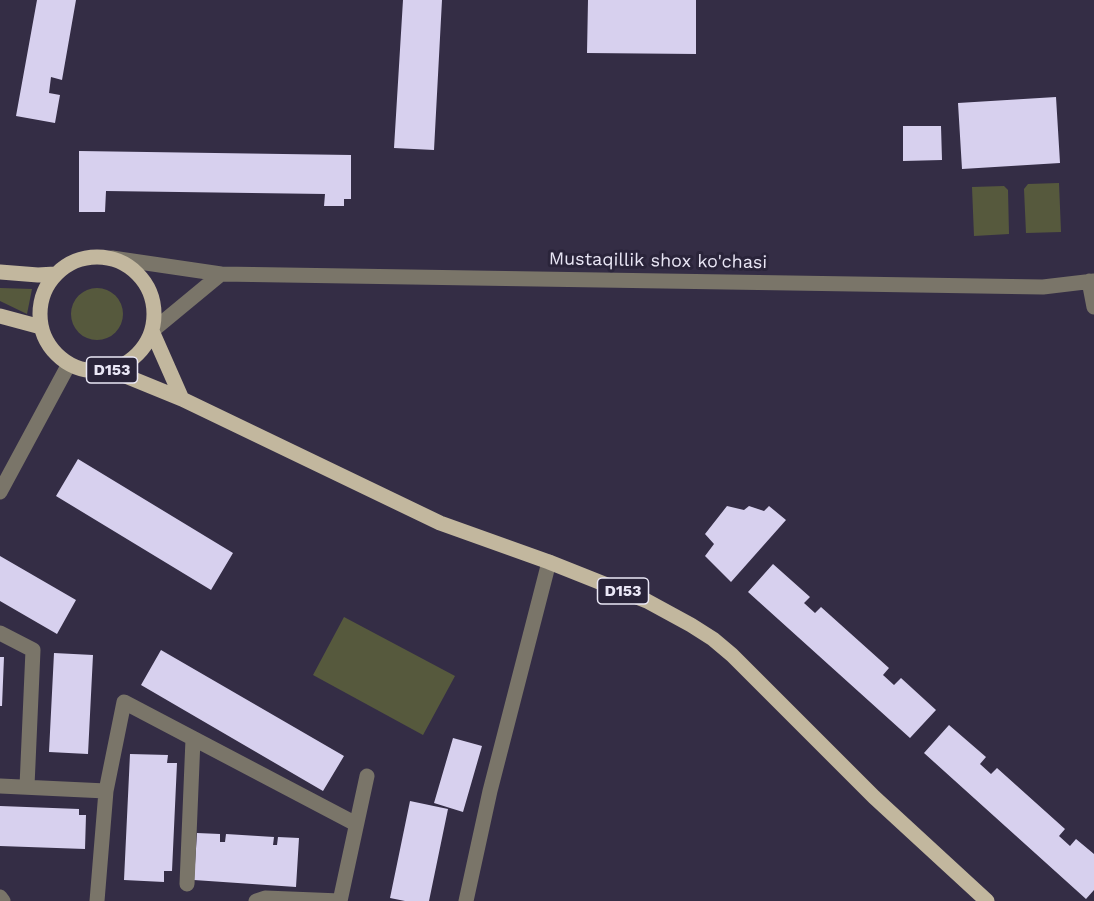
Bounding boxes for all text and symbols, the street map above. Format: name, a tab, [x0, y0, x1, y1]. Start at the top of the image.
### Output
street label: Mustaqillik shox ko'chasi	[549, 248, 767, 274]
road number: D153	[86, 357, 138, 383]
road number: D153	[598, 578, 648, 604]

